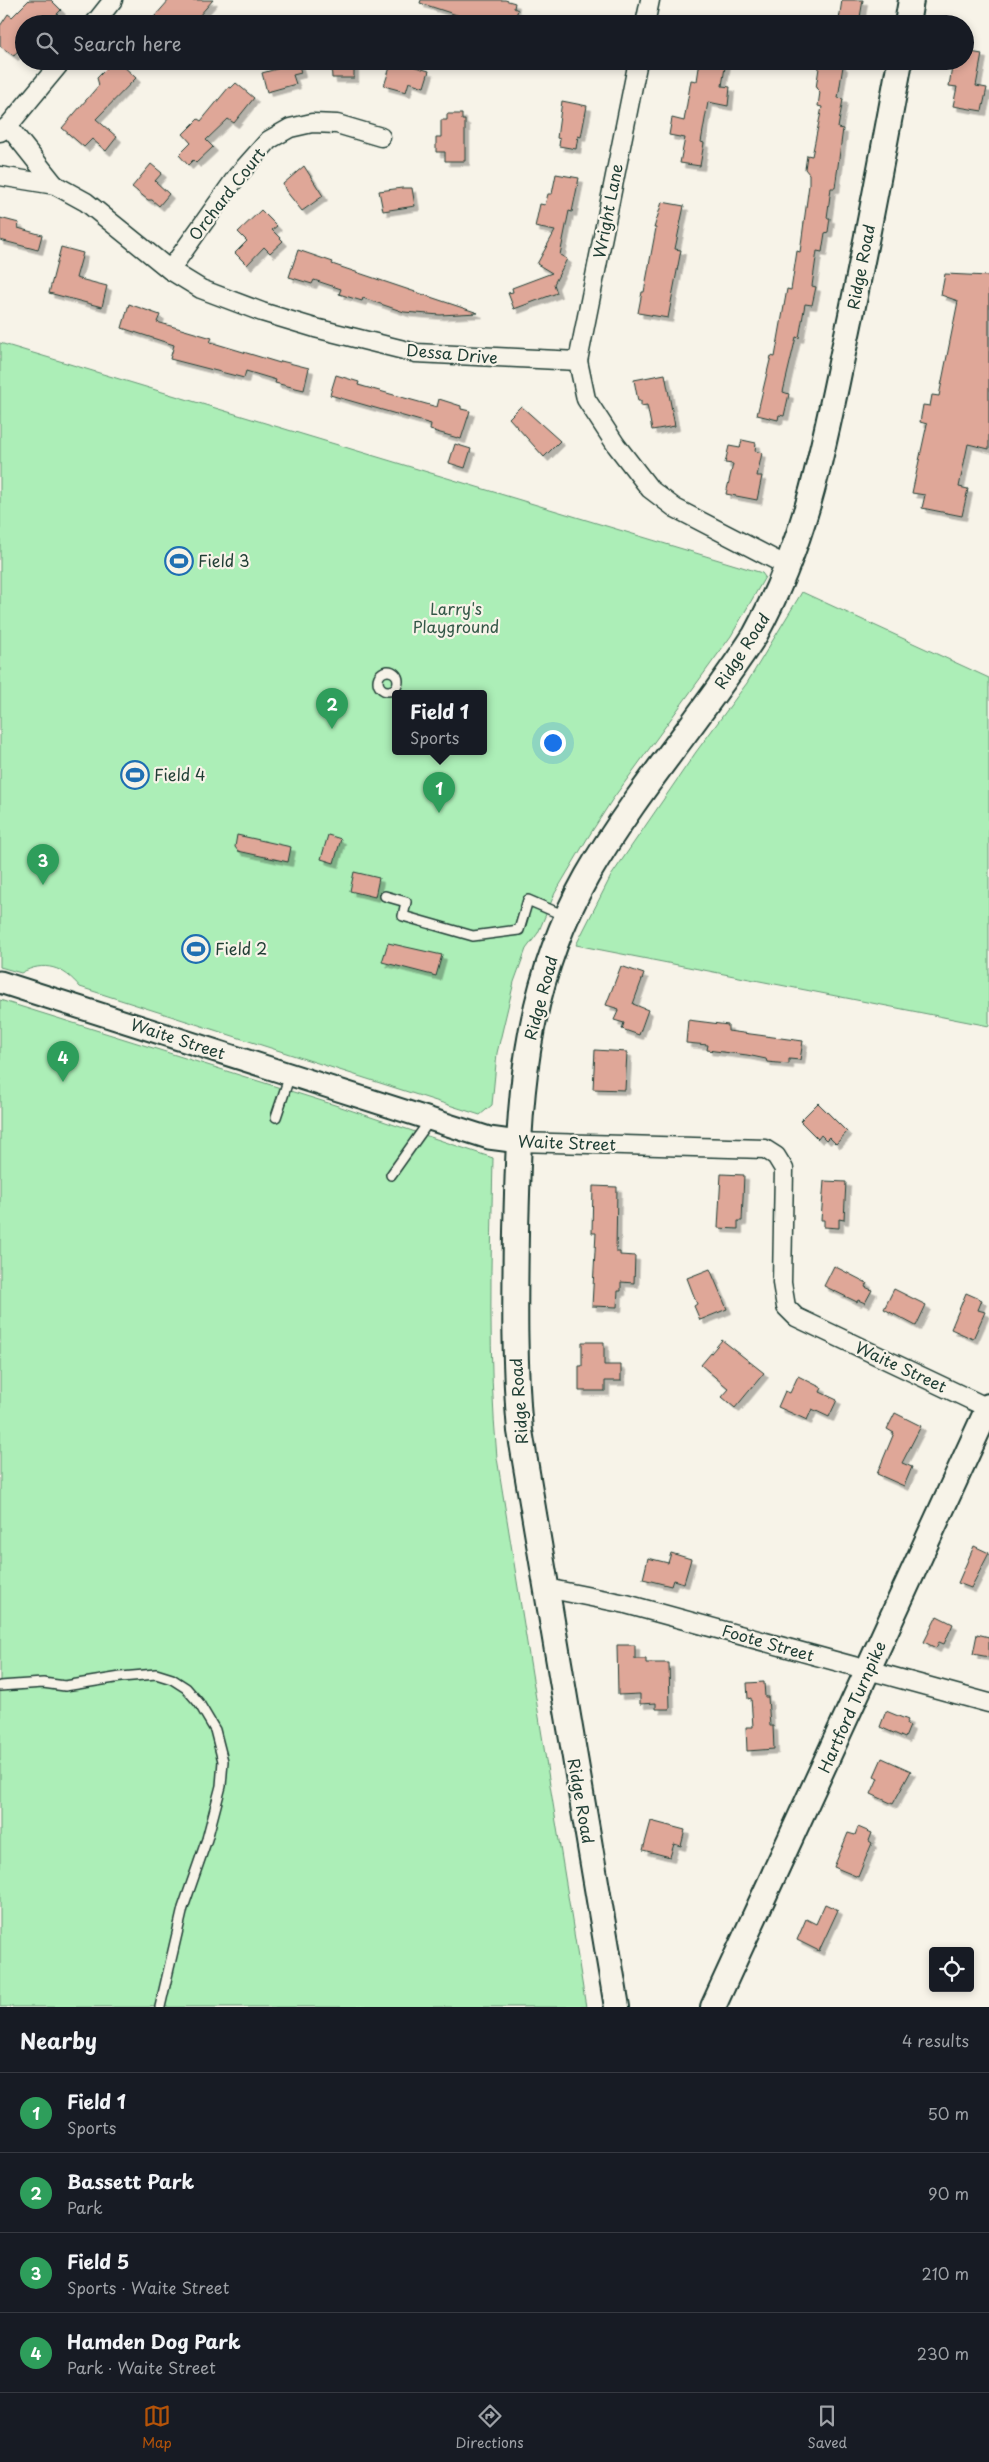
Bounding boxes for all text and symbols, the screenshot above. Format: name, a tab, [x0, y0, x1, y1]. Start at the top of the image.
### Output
search box	[15, 15, 974, 70]
icon: search	[33, 29, 61, 57]
text: Search here	[73, 29, 182, 57]
street label: Orchard Court	[182, 141, 270, 245]
street label: Wright Lane	[586, 161, 628, 260]
street label: Ridge Road	[840, 222, 880, 312]
street label: Dessa Drive	[405, 337, 499, 369]
sports icon: Field 3	[164, 546, 194, 576]
place label: Field 3	[198, 548, 250, 572]
park label: Larry's Playground	[413, 596, 499, 638]
street label: Ridge Road	[708, 608, 775, 693]
pin: 2	[316, 688, 348, 729]
popup	[392, 690, 487, 755]
text: Field 1	[410, 697, 469, 725]
text: Sports	[410, 725, 459, 749]
your location	[540, 730, 566, 756]
sports icon: Field 4	[120, 760, 150, 790]
place label: Field 4	[154, 762, 206, 786]
pin: 1	[423, 772, 455, 813]
pin: 3	[27, 844, 59, 885]
sports icon: Field 2	[181, 934, 211, 964]
place label: Field 2	[215, 936, 267, 960]
street label: Ridge Road	[517, 953, 563, 1043]
street label: Waite Street	[128, 1011, 229, 1065]
pin: 4	[47, 1041, 79, 1082]
street label: Waite Street	[518, 1128, 617, 1156]
street label: Waite Street	[852, 1334, 951, 1398]
street label: Ridge Road	[503, 1357, 533, 1445]
street label: Foote Street	[719, 1617, 818, 1667]
street label: Hartford Turnpike	[811, 1637, 891, 1777]
street label: Ridge Road	[563, 1756, 601, 1845]
map controls	[929, 1947, 974, 1992]
button: locate	[929, 1947, 974, 1992]
text: Nearby	[20, 2024, 97, 2056]
text: 4 results	[902, 2028, 969, 2052]
text: Field 1	[67, 2087, 126, 2115]
text: 1	[32, 2101, 40, 2125]
text: 50 m	[928, 2101, 969, 2125]
text: Sports	[67, 2115, 116, 2139]
text: Bassett Park	[67, 2167, 194, 2195]
text: 2	[30, 2181, 42, 2205]
text: 90 m	[928, 2181, 969, 2205]
text: Park	[67, 2195, 103, 2219]
text: Field 5	[67, 2247, 129, 2275]
text: 3	[31, 2261, 41, 2285]
text: 210 m	[921, 2261, 969, 2285]
text: Sports · Waite Street	[67, 2275, 229, 2299]
text: Hamden Dog Park	[67, 2327, 241, 2355]
text: 4	[31, 2341, 41, 2365]
text: 230 m	[917, 2341, 969, 2365]
text: Park · Waite Street	[67, 2355, 216, 2379]
tab: Map	[142, 2402, 172, 2453]
tab: Directions	[456, 2402, 524, 2453]
tab: Saved	[807, 2402, 847, 2453]

